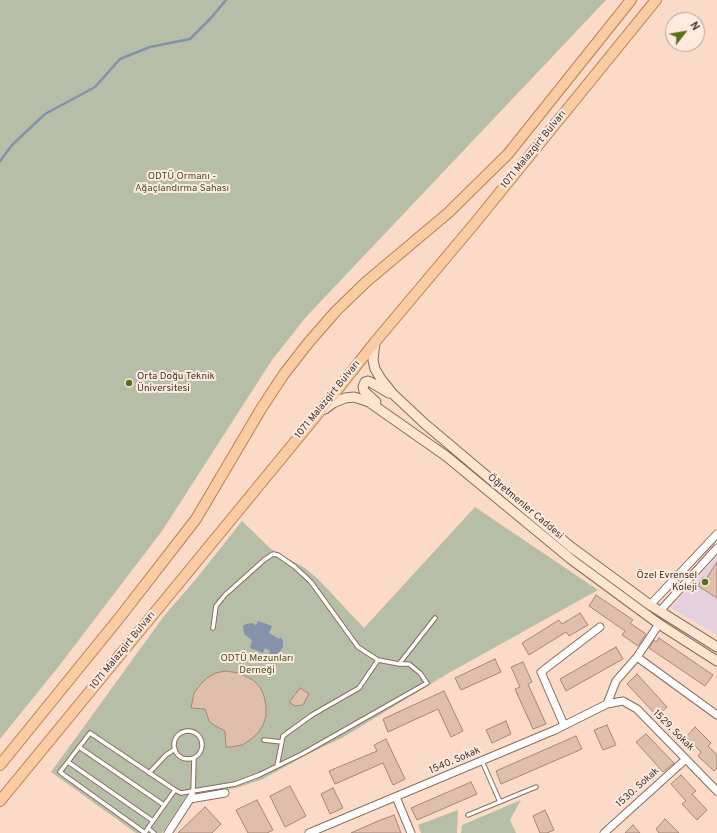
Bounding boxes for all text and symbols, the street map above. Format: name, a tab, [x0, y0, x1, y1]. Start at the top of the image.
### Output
north arrow	[665, 12, 705, 52]
text: N	[686, 19, 702, 33]
street label: 1071 Malazgirt Bulvarı	[499, 109, 569, 191]
park label: ODTÜ Ormanı - Ağaçlandırma Sahası	[135, 171, 229, 194]
street label: 1071 Malazgirt Bulvarı	[293, 359, 363, 441]
place label: Orta Doğu Teknik Üniversitesi	[137, 371, 215, 394]
marker: Orta Doğu Teknik Üniversitesi	[124, 378, 134, 388]
street label: Öğretmenler Caddesi	[485, 472, 565, 542]
place label: Özel Evrensel Koleji	[637, 570, 697, 594]
marker: Özel Evrensel Koleji	[700, 577, 710, 587]
street label: 1071 Malazgirt Bulvarı	[88, 610, 158, 692]
park label: ODTÜ Mezunları Derneği	[221, 653, 293, 676]
street label: 1529. Sokak	[650, 708, 696, 754]
street label: 1540. Sokak	[428, 745, 482, 777]
street label: 1530. Sokak	[614, 766, 662, 810]

